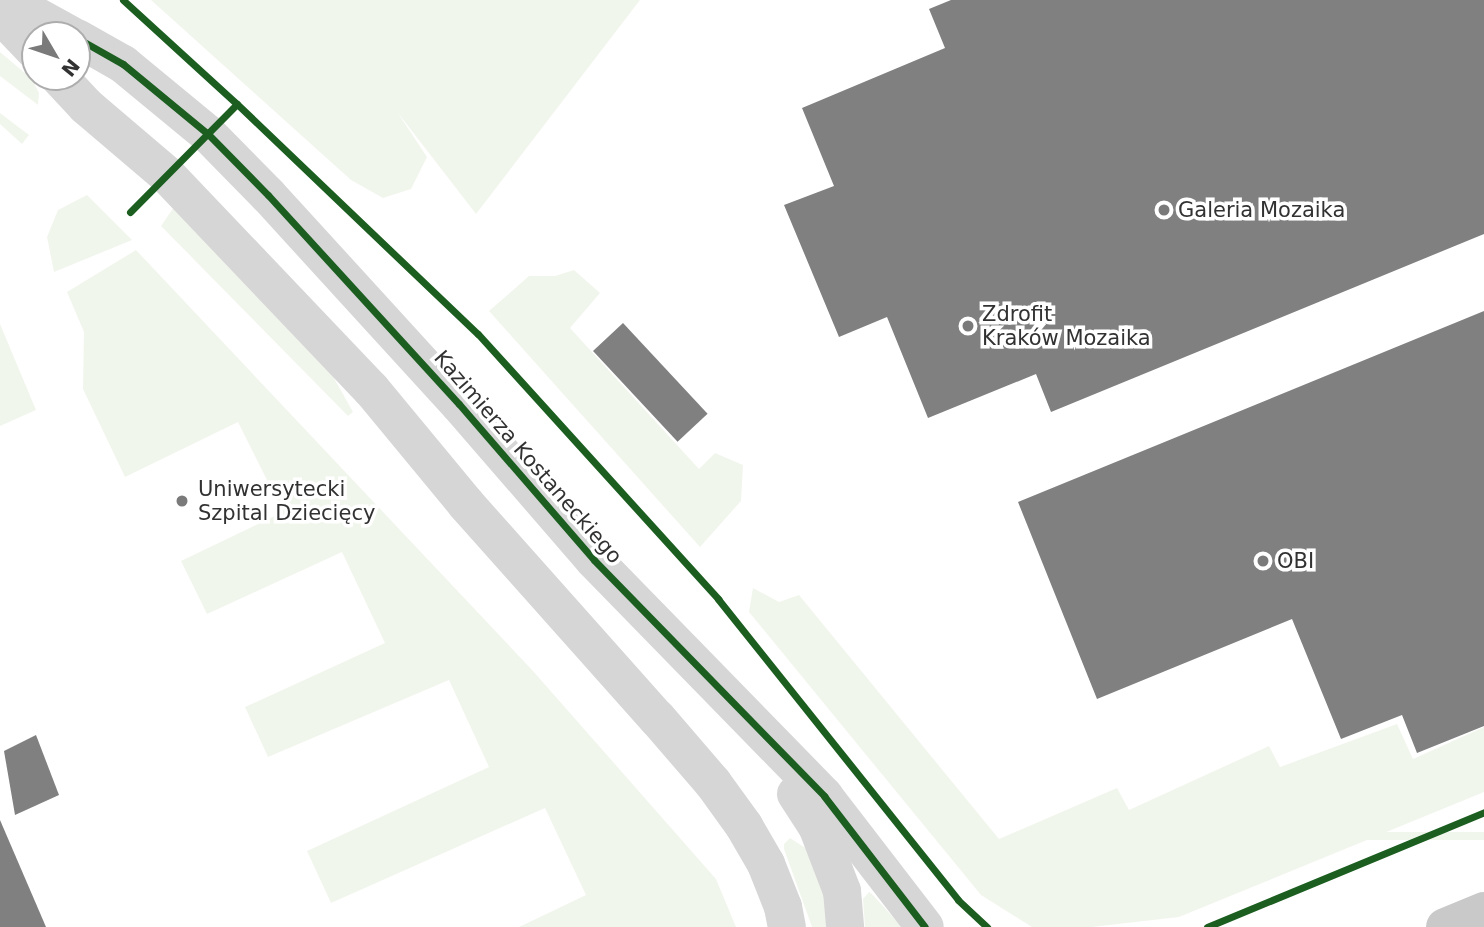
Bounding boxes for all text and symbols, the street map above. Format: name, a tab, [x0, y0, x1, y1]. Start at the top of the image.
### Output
north arrow	[21, 21, 91, 91]
text: N	[57, 55, 84, 81]
place label: Galeria Mozaika	[1178, 197, 1345, 223]
marker: Galeria Mozaika	[1156, 202, 1172, 218]
place label: Zdrofit Kraków Mozaika	[982, 301, 1151, 351]
marker: Zdrofit Kraków Mozaika	[960, 318, 976, 334]
street label: Kazimierza Kostaneckiego	[429, 345, 627, 569]
place label: Uniwersytecki Szpital Dziecięcy	[198, 476, 375, 526]
marker: Uniwersytecki Szpital Dziecięcy	[172, 491, 192, 511]
place label: OBI	[1277, 548, 1314, 574]
marker: OBI	[1255, 553, 1271, 569]

